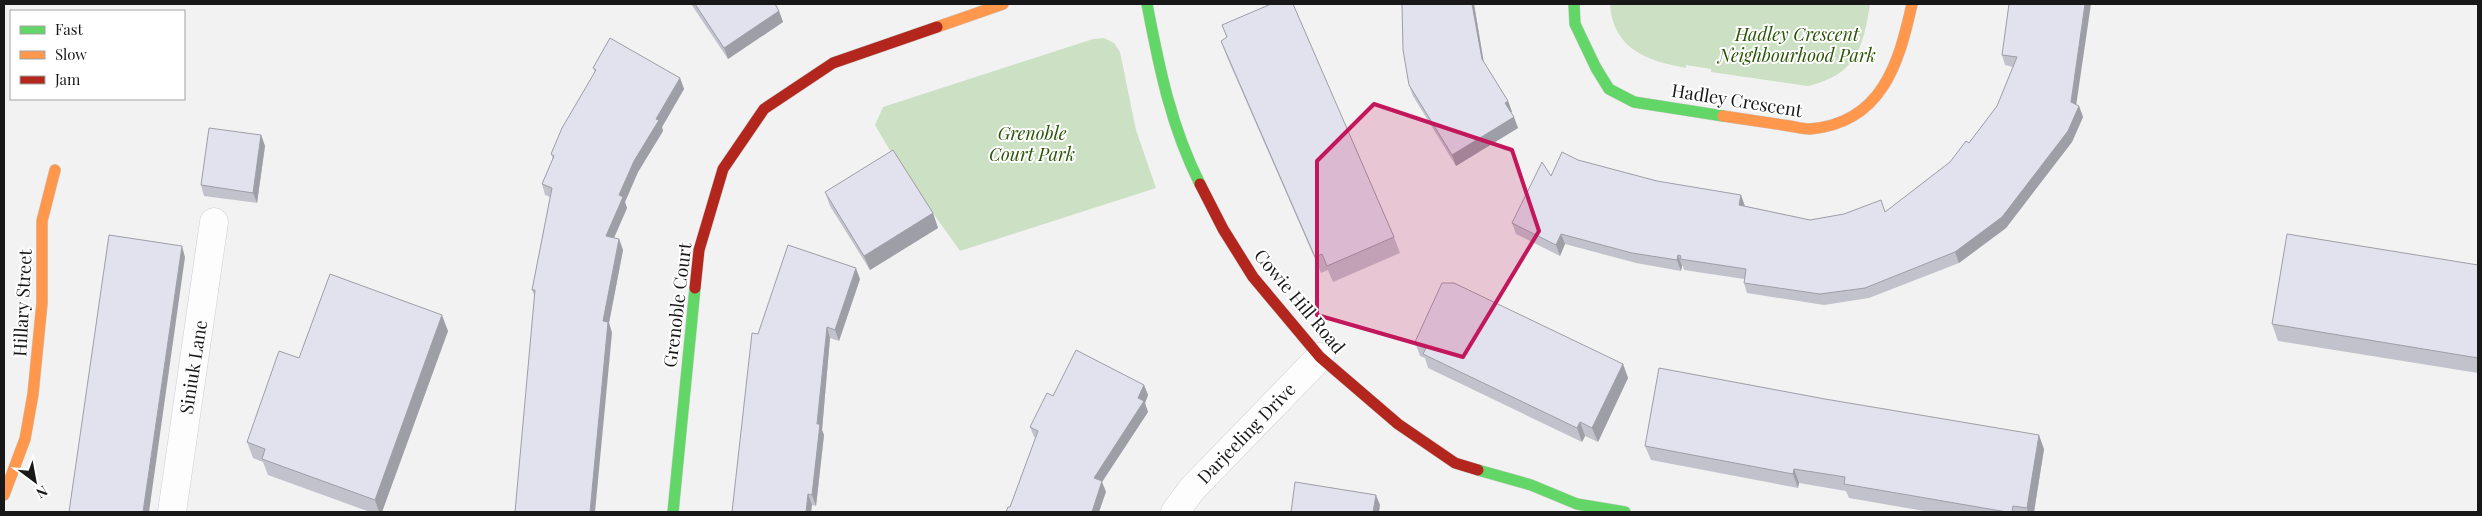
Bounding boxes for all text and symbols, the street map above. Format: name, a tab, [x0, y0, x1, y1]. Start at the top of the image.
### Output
legend	[10, 10, 185, 100]
text: Fast	[55, 19, 84, 39]
park label: Hadley Crescent Neighbourhood Park	[1716, 22, 1876, 67]
text: Slow	[55, 44, 87, 64]
text: Jam	[54, 69, 81, 89]
street label: Hadley Crescent	[1670, 78, 1805, 122]
park label: Grenoble Court Park	[989, 121, 1075, 166]
street label: Grenoble Court	[657, 241, 697, 369]
street label: Cowie Hill Road	[1249, 244, 1351, 359]
street label: Hillary Street	[7, 248, 37, 357]
street label: Siniuk Lane	[174, 318, 212, 416]
street label: Darjeeling Drive	[1192, 377, 1300, 489]
north arrow	[10, 456, 60, 506]
text: N	[33, 482, 51, 503]

